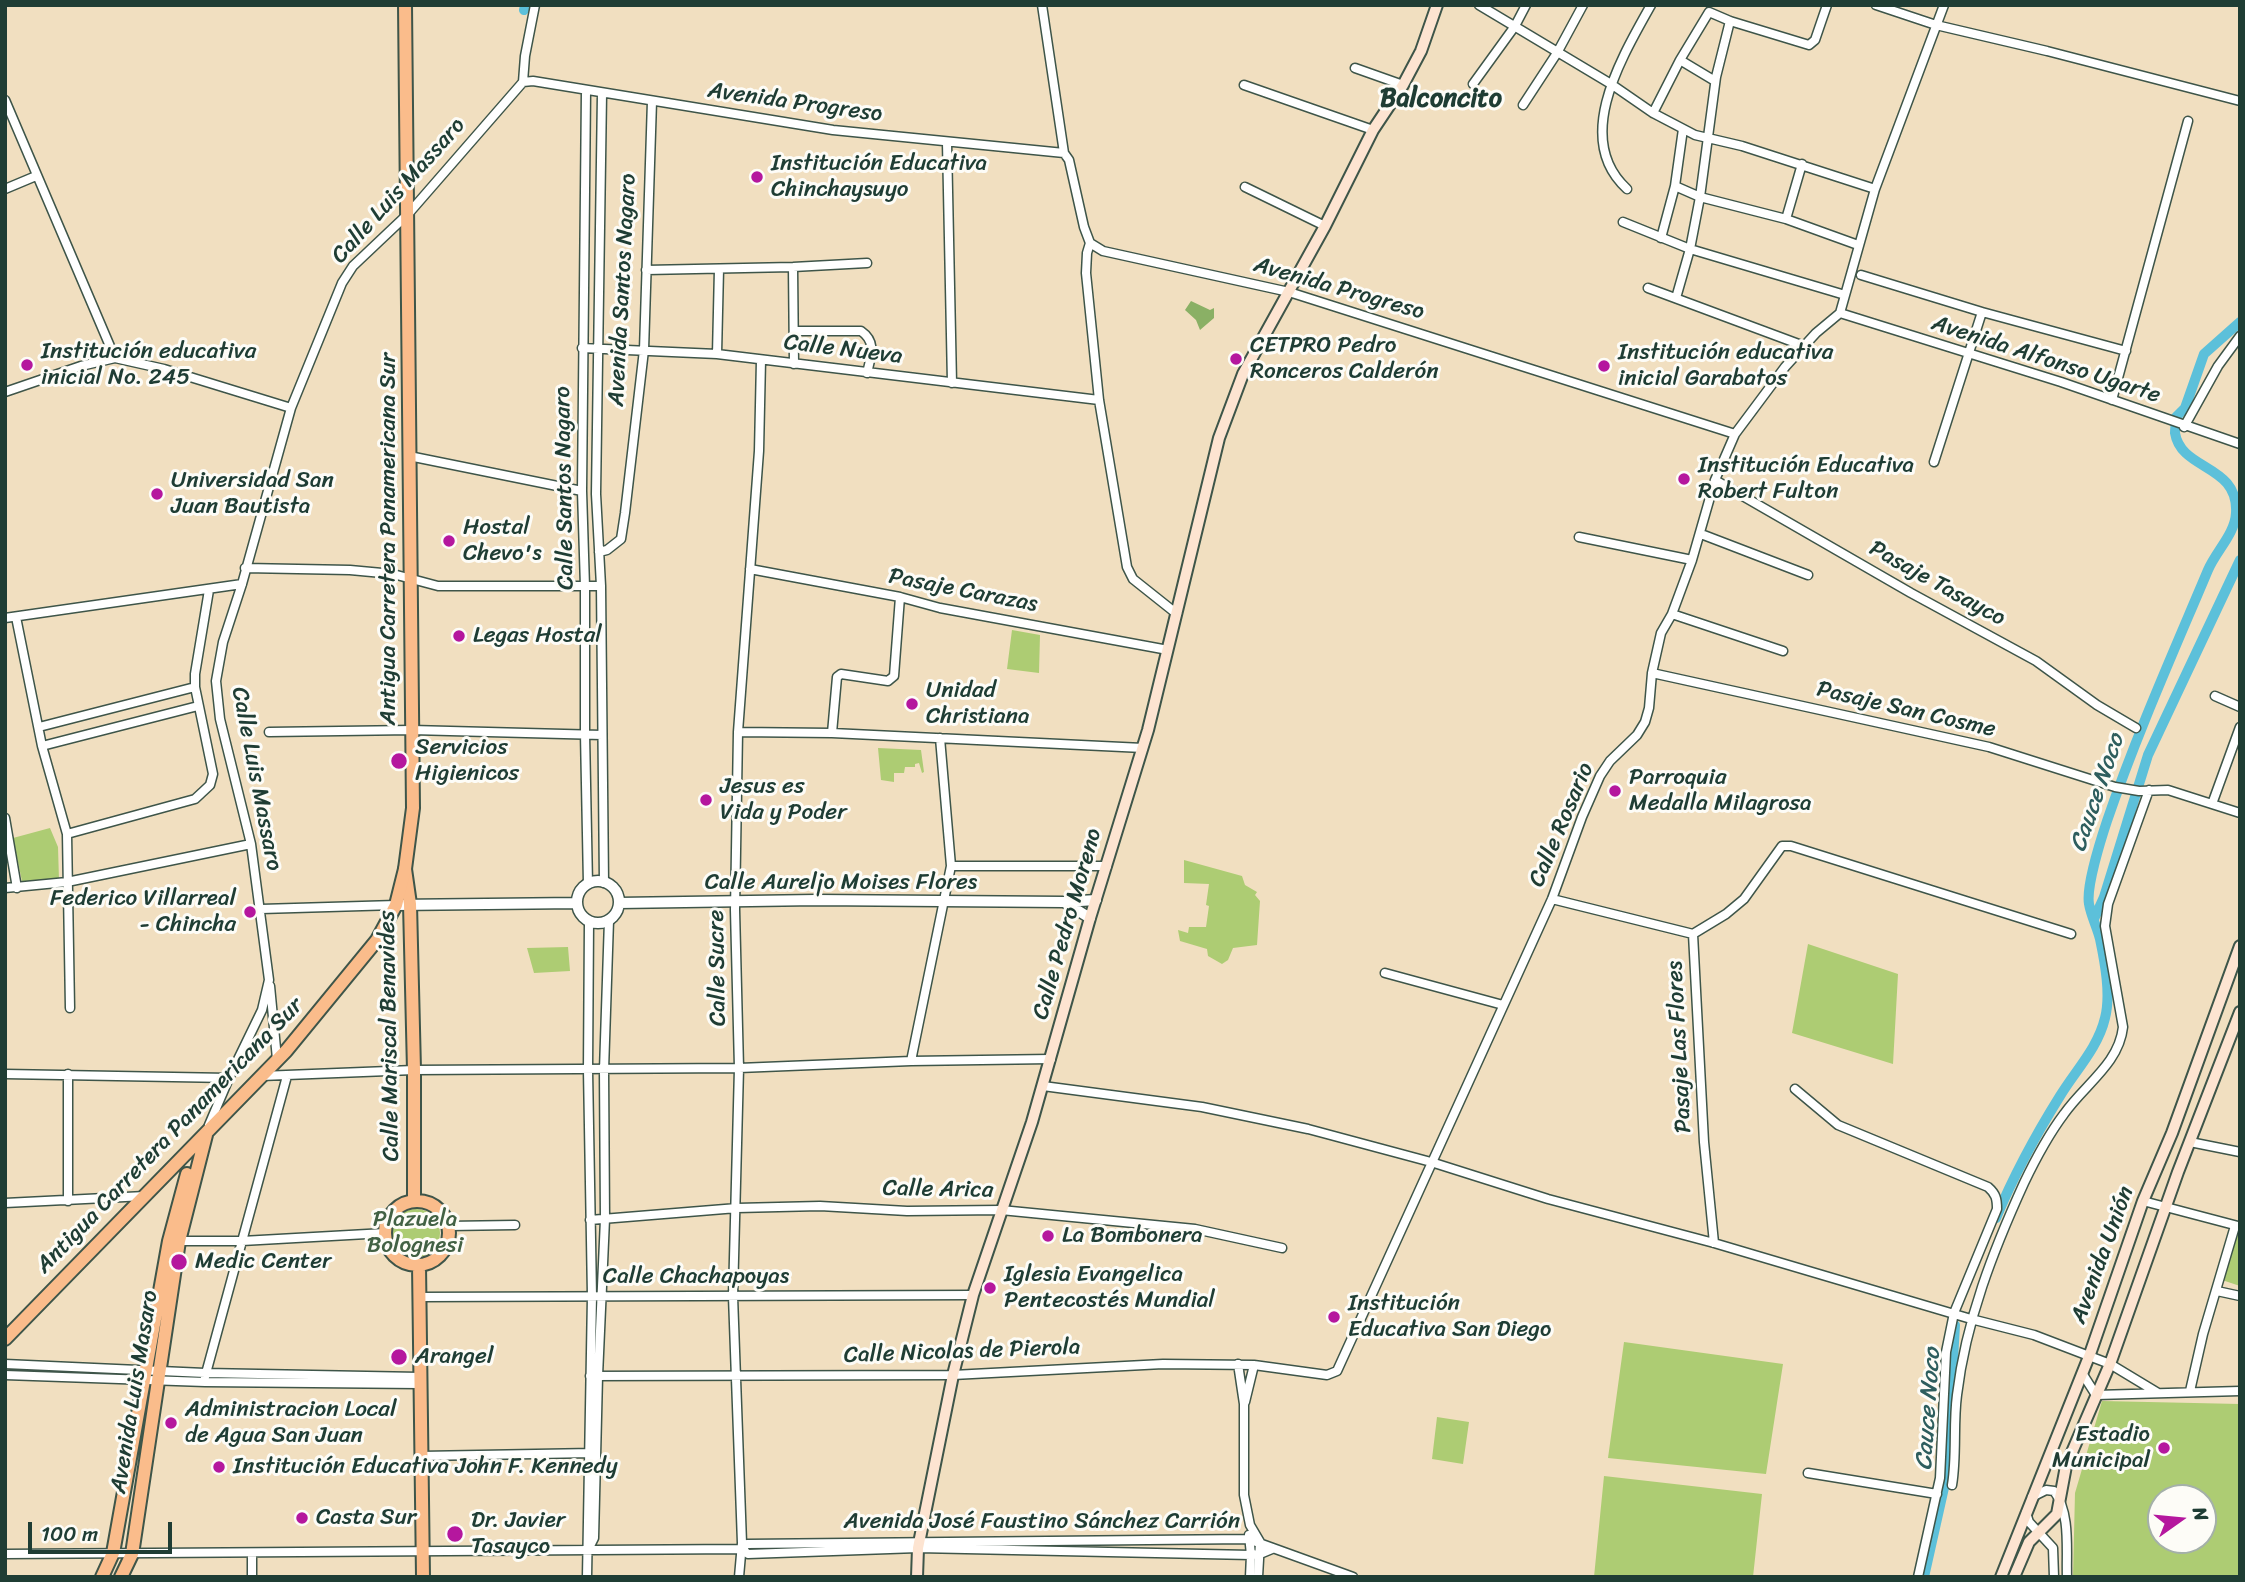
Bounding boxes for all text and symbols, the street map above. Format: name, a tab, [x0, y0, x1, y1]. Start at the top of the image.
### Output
street label: Avenida Progreso	[706, 77, 884, 129]
district label: Balconcito	[1380, 83, 1502, 115]
street label: Calle Luis Massaro	[326, 112, 472, 270]
place label: Institución Educativa Chinchaysuyo	[771, 150, 987, 204]
marker: Institución Educativa Chinchaysuyo	[749, 169, 765, 185]
street label: Avenida Santos Nagaro	[603, 173, 643, 407]
street label: Avenida Progreso	[1251, 251, 1427, 327]
street label: Avenida Alfonso Ugarte	[1928, 310, 2164, 410]
street label: Calle Nueva	[782, 329, 904, 371]
place label: CETPRO Pedro Ronceros Calderón	[1250, 332, 1439, 386]
place label: Institución educativa inicial No. 245	[41, 338, 256, 392]
place label: Institución educativa inicial Garabatos	[1618, 339, 1833, 393]
marker: CETPRO Pedro Ronceros Calderón	[1228, 351, 1244, 367]
street label: Antigua Carretera Panamericana Sur	[375, 353, 403, 725]
marker: Institución educativa inicial No. 245	[19, 357, 35, 373]
marker: Institución educativa inicial Garabatos	[1596, 358, 1612, 374]
street label: Calle Santos Nagaro	[549, 386, 581, 590]
place label: Institución Educativa Robert Fulton	[1698, 452, 1914, 506]
place label: Universidad San Juan Bautista	[171, 467, 334, 521]
marker: Institución Educativa Robert Fulton	[1676, 471, 1692, 487]
marker: Universidad San Juan Bautista	[149, 486, 165, 502]
place label: Hostal Chevo's	[463, 514, 542, 568]
marker: Hostal Chevo's	[441, 533, 457, 549]
street label: Pasaje Tasayco	[1864, 535, 2010, 633]
street label: Pasaje Carazas	[886, 563, 1040, 619]
place label: Legas Hostal	[473, 622, 602, 650]
marker: Legas Hostal	[451, 628, 467, 644]
street label: Pasaje San Cosme	[1814, 676, 1998, 744]
place label: Unidad Christiana	[926, 677, 1029, 731]
street label: Calle Luis Massaro	[225, 685, 287, 873]
marker: Unidad Christiana	[904, 696, 920, 712]
water label: Cauce Noco	[2064, 730, 2132, 856]
place label: Servicios Higienicos	[415, 734, 519, 788]
marker: Servicios Higienicos	[389, 751, 409, 771]
street label: Calle Rosario	[1524, 759, 1600, 891]
place label: Parroquia Medalla Milagrosa	[1629, 764, 1812, 818]
place label: Jesus es Vida y Poder	[720, 773, 847, 827]
marker: Parroquia Medalla Milagrosa	[1607, 783, 1623, 799]
marker: Jesus es Vida y Poder	[698, 792, 714, 808]
street label: Calle Pedro Moreno	[1028, 825, 1108, 1023]
street label: Calle Aureljo Moises Flores	[705, 869, 977, 897]
place label: Federico Villarreal - Chincha	[50, 885, 236, 939]
marker: Federico Villarreal - Chincha	[242, 904, 258, 920]
street label: Calle Mariscal Benavides	[374, 910, 406, 1162]
street label: Calle Sucre	[703, 910, 733, 1026]
street label: Pasaje Las Flores	[1662, 960, 1698, 1134]
street label: Antigua Carretera Panamericana Sur	[31, 992, 309, 1280]
street label: Calle Arica	[882, 1175, 994, 1205]
street label: Avenida Unión	[2065, 1183, 2141, 1327]
park label: Plazuela Bolognesi	[367, 1206, 463, 1260]
place label: La Bombonera	[1062, 1222, 1203, 1250]
marker: La Bombonera	[1040, 1228, 1056, 1244]
place label: Medic Center	[195, 1248, 331, 1276]
marker: Medic Center	[169, 1252, 189, 1272]
place label: Iglesia Evangelica Pentecostés Mundial	[1004, 1261, 1215, 1315]
street label: Calle Chachapoyas	[603, 1263, 789, 1291]
marker: Iglesia Evangelica Pentecostés Mundial	[982, 1280, 998, 1296]
street label: Avenida Luis Masaro	[105, 1289, 165, 1495]
place label: Institución Educativa San Diego	[1348, 1290, 1551, 1344]
marker: Institución Educativa San Diego	[1326, 1309, 1342, 1325]
street label: Calle Nicolas de Pierola	[843, 1334, 1081, 1370]
place label: Arangel	[415, 1343, 493, 1371]
marker: Arangel	[389, 1347, 409, 1367]
water label: Cauce Noco	[1910, 1347, 1948, 1471]
place label: Administracion Local de Agua San Juan	[185, 1396, 396, 1450]
marker: Administracion Local de Agua San Juan	[163, 1415, 179, 1431]
place label: Estadio Municipal	[2052, 1421, 2150, 1475]
marker: Estadio Municipal	[2156, 1440, 2172, 1456]
place label: Institución Educativa John F. Kennedy	[233, 1453, 618, 1481]
marker: Institución Educativa John F. Kennedy	[211, 1459, 227, 1475]
north arrow	[2147, 1484, 2217, 1554]
text: N	[2183, 1503, 2218, 1525]
place label: Casta Sur	[316, 1504, 416, 1532]
place label: Dr. Javier Tasayco	[471, 1507, 565, 1561]
scale bar	[32, 1508, 175, 1552]
street label: Avenida José Faustino Sánchez Carrión	[844, 1508, 1240, 1536]
marker: Casta Sur	[294, 1510, 310, 1526]
text: 100 m	[41, 1515, 98, 1553]
marker: Dr. Javier Tasayco	[445, 1524, 465, 1544]

